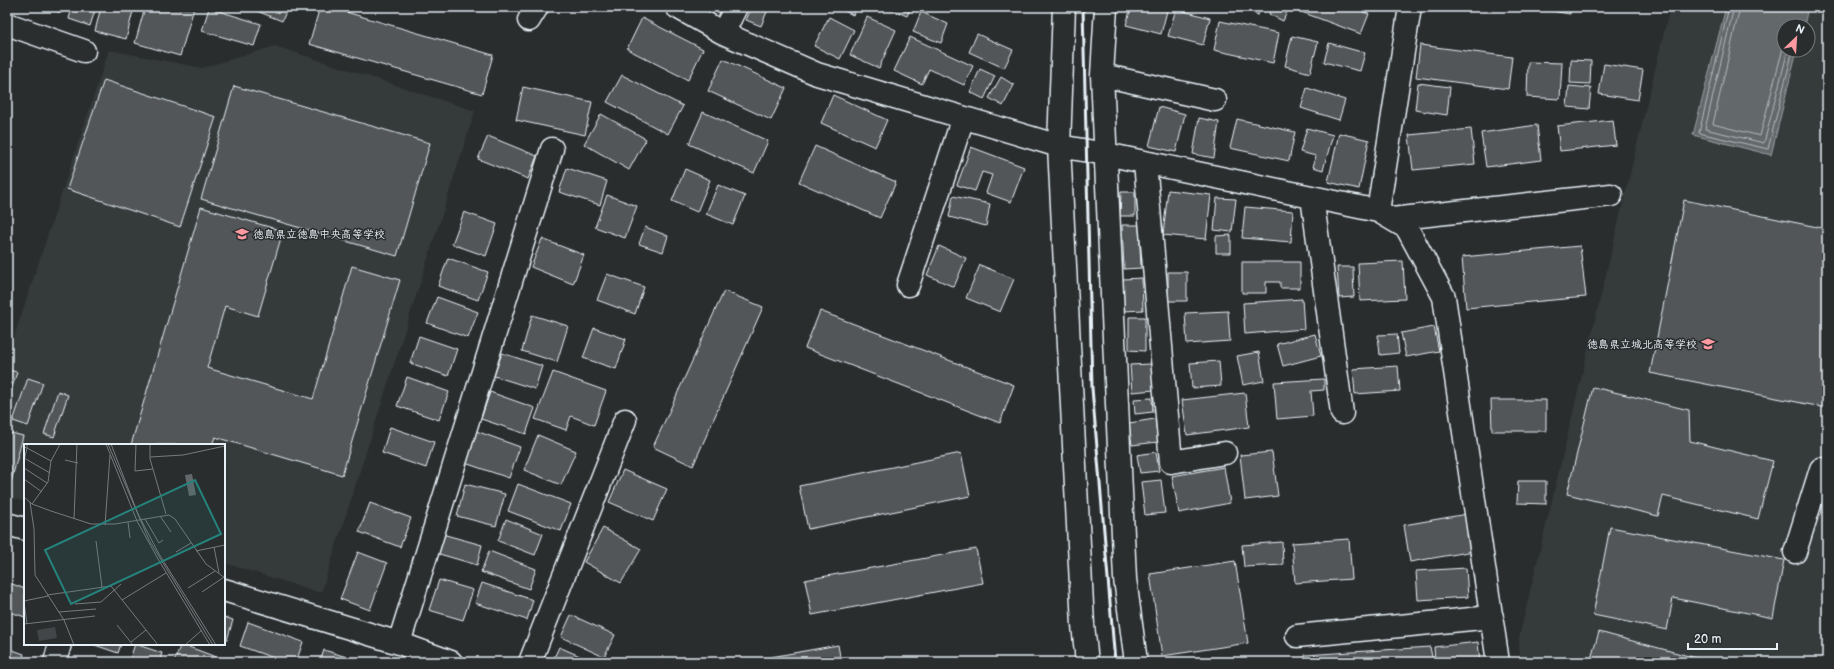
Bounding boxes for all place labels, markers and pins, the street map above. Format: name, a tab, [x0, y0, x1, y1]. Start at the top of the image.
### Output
school or university icon: 徳島県立徳島中央高等学校	[234, 226, 250, 242]
place label: 徳島県立徳島中央高等学校	[253, 228, 385, 241]
school or university icon: 徳島県立城北高等学校	[1700, 336, 1716, 352]
place label: 徳島県立城北高等学校	[1587, 338, 1697, 351]

